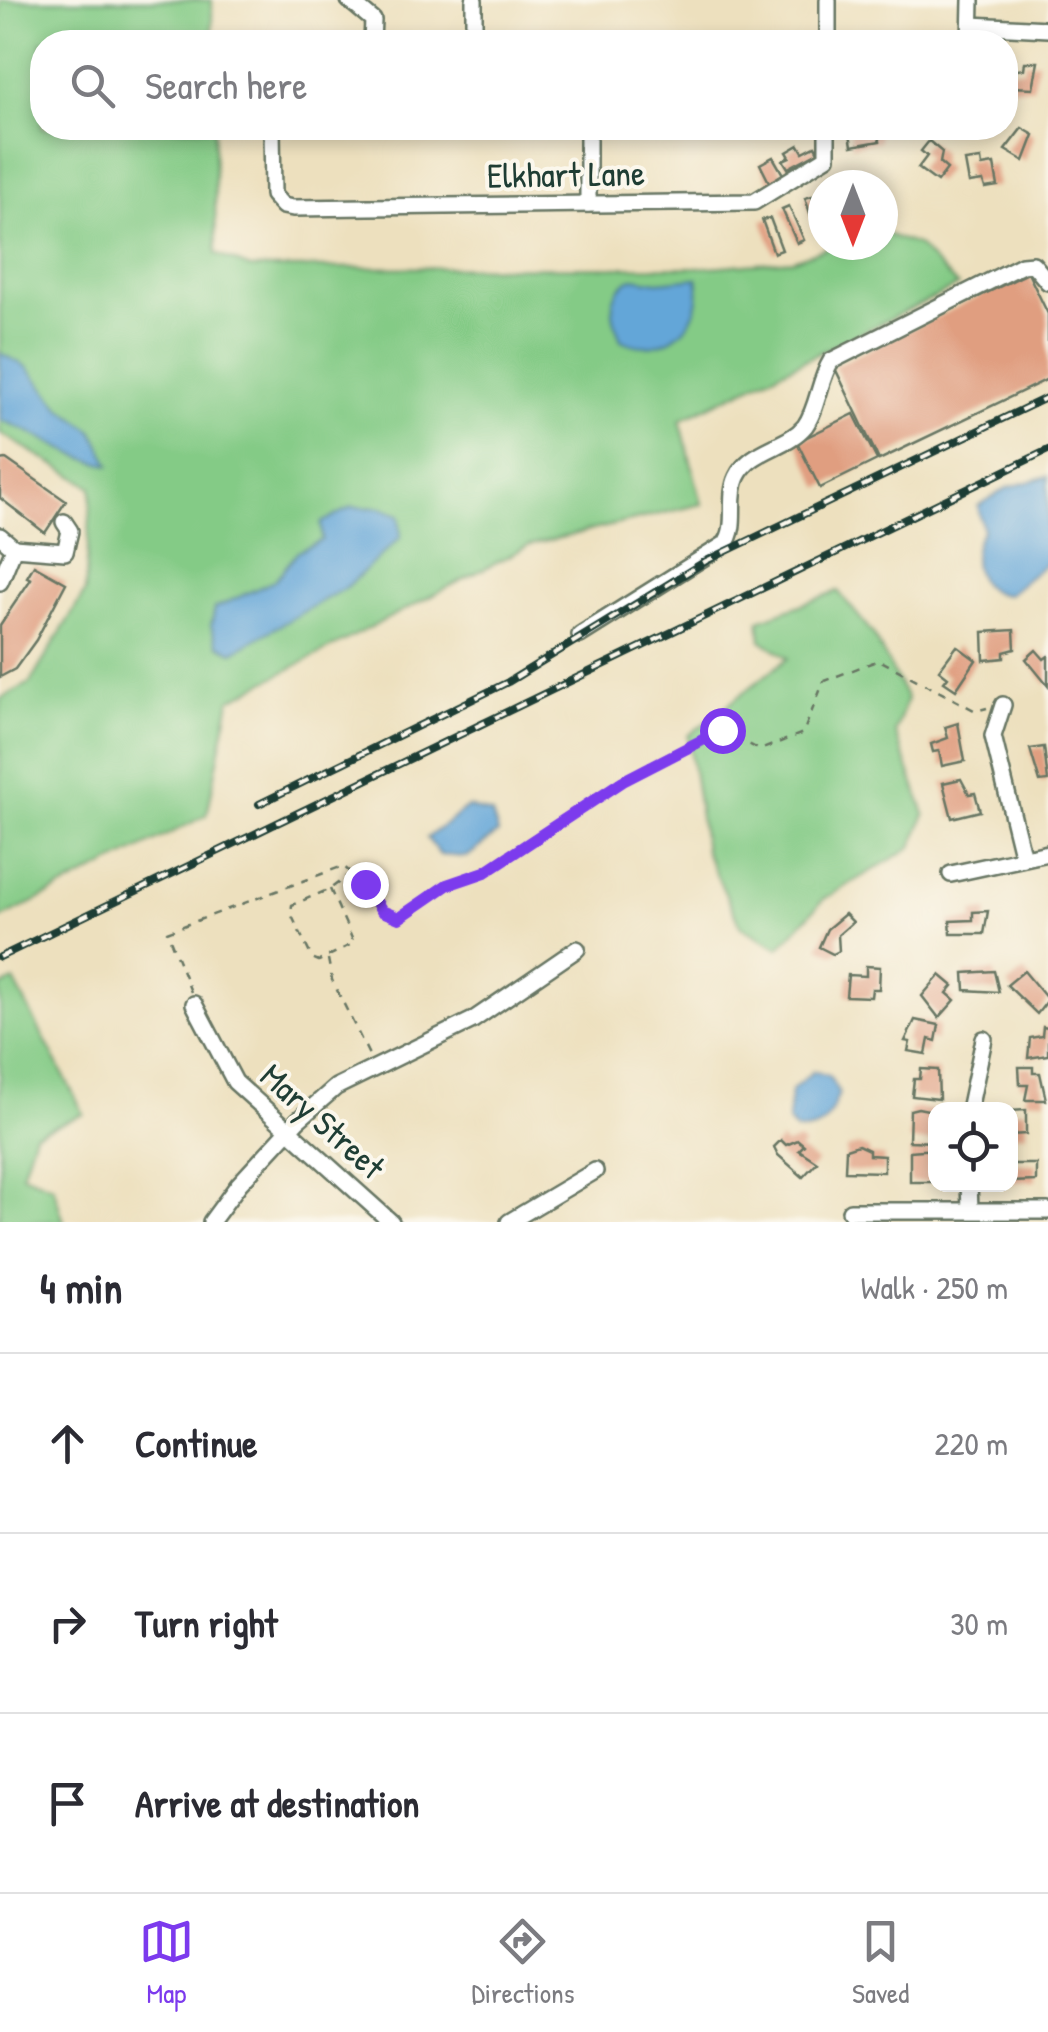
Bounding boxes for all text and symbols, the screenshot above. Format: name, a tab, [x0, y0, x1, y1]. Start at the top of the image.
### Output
search box	[30, 30, 1018, 140]
icon: search	[65, 58, 120, 113]
text: Search here	[145, 59, 307, 111]
street label: Elkhart Lane	[487, 149, 645, 199]
north arrow	[808, 170, 898, 260]
route start	[700, 708, 746, 754]
route end	[343, 862, 389, 908]
street label: Mary Street	[251, 1053, 396, 1190]
map controls	[928, 1102, 1018, 1192]
button: locate	[928, 1102, 1018, 1192]
text: 4 min	[40, 1259, 122, 1316]
text: Walk · 250 m	[861, 1266, 1008, 1309]
icon: ahead	[40, 1416, 95, 1471]
text: Continue	[135, 1417, 257, 1469]
text: 220 m	[935, 1422, 1008, 1465]
icon: right	[40, 1596, 95, 1651]
text: Turn right	[135, 1597, 278, 1649]
text: 30 m	[950, 1602, 1008, 1645]
icon: arrive	[40, 1776, 95, 1831]
text: Arrive at destination	[135, 1777, 419, 1829]
tab: Map	[139, 1914, 194, 2012]
tab: Directions	[471, 1914, 574, 2012]
tab: Saved	[852, 1914, 909, 2012]

